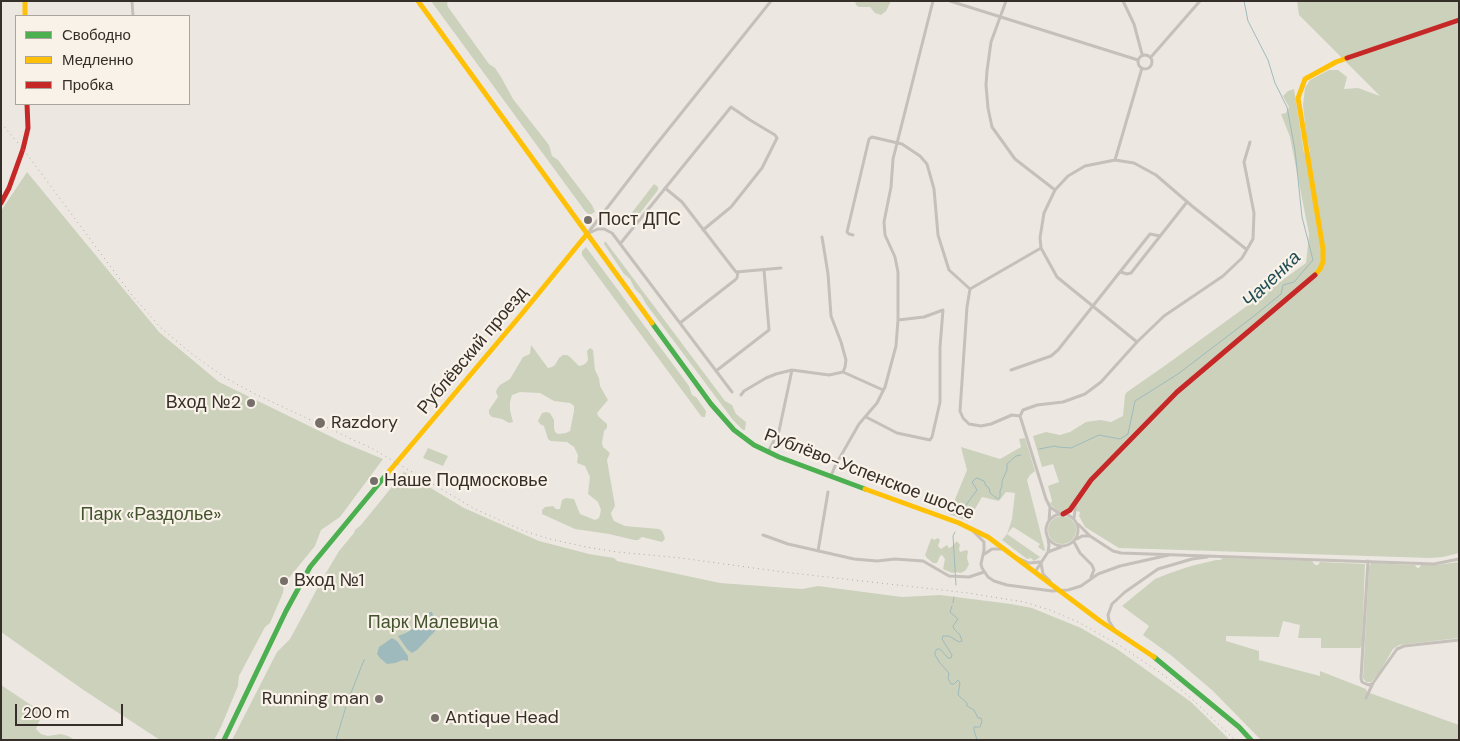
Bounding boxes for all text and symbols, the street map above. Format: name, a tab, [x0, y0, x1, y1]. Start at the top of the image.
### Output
legend	[15, 15, 190, 105]
text: Свободно	[62, 25, 131, 45]
text: Медленно	[62, 50, 133, 70]
text: Пробка	[62, 75, 113, 95]
place label: Пост ДПС	[598, 209, 681, 231]
marker: Пост ДПС	[582, 214, 594, 226]
water label: Чаченка	[1238, 247, 1306, 313]
street label: Рублёвский проезд	[413, 283, 533, 419]
place label: Вход №2	[166, 392, 241, 414]
marker: Вход №2	[245, 397, 257, 409]
place label: Razdory	[331, 412, 398, 434]
marker: Razdory	[313, 416, 327, 430]
street label: Рублёво-Успенское шоссе	[761, 425, 977, 525]
place label: Наше Подмосковье	[384, 470, 548, 492]
marker: Наше Подмосковье	[368, 475, 380, 487]
park label: Парк «Раздолье»	[81, 504, 221, 526]
place label: Вход №1	[294, 570, 364, 592]
marker: Вход №1	[278, 575, 290, 587]
park label: Парк Малевича	[368, 612, 498, 634]
place label: Running man	[262, 688, 369, 710]
marker: Running man	[373, 693, 385, 705]
scale bar	[18, 694, 125, 726]
text: 200 m	[23, 703, 69, 723]
place label: Antique Head	[445, 707, 559, 729]
marker: Antique Head	[429, 712, 441, 724]

